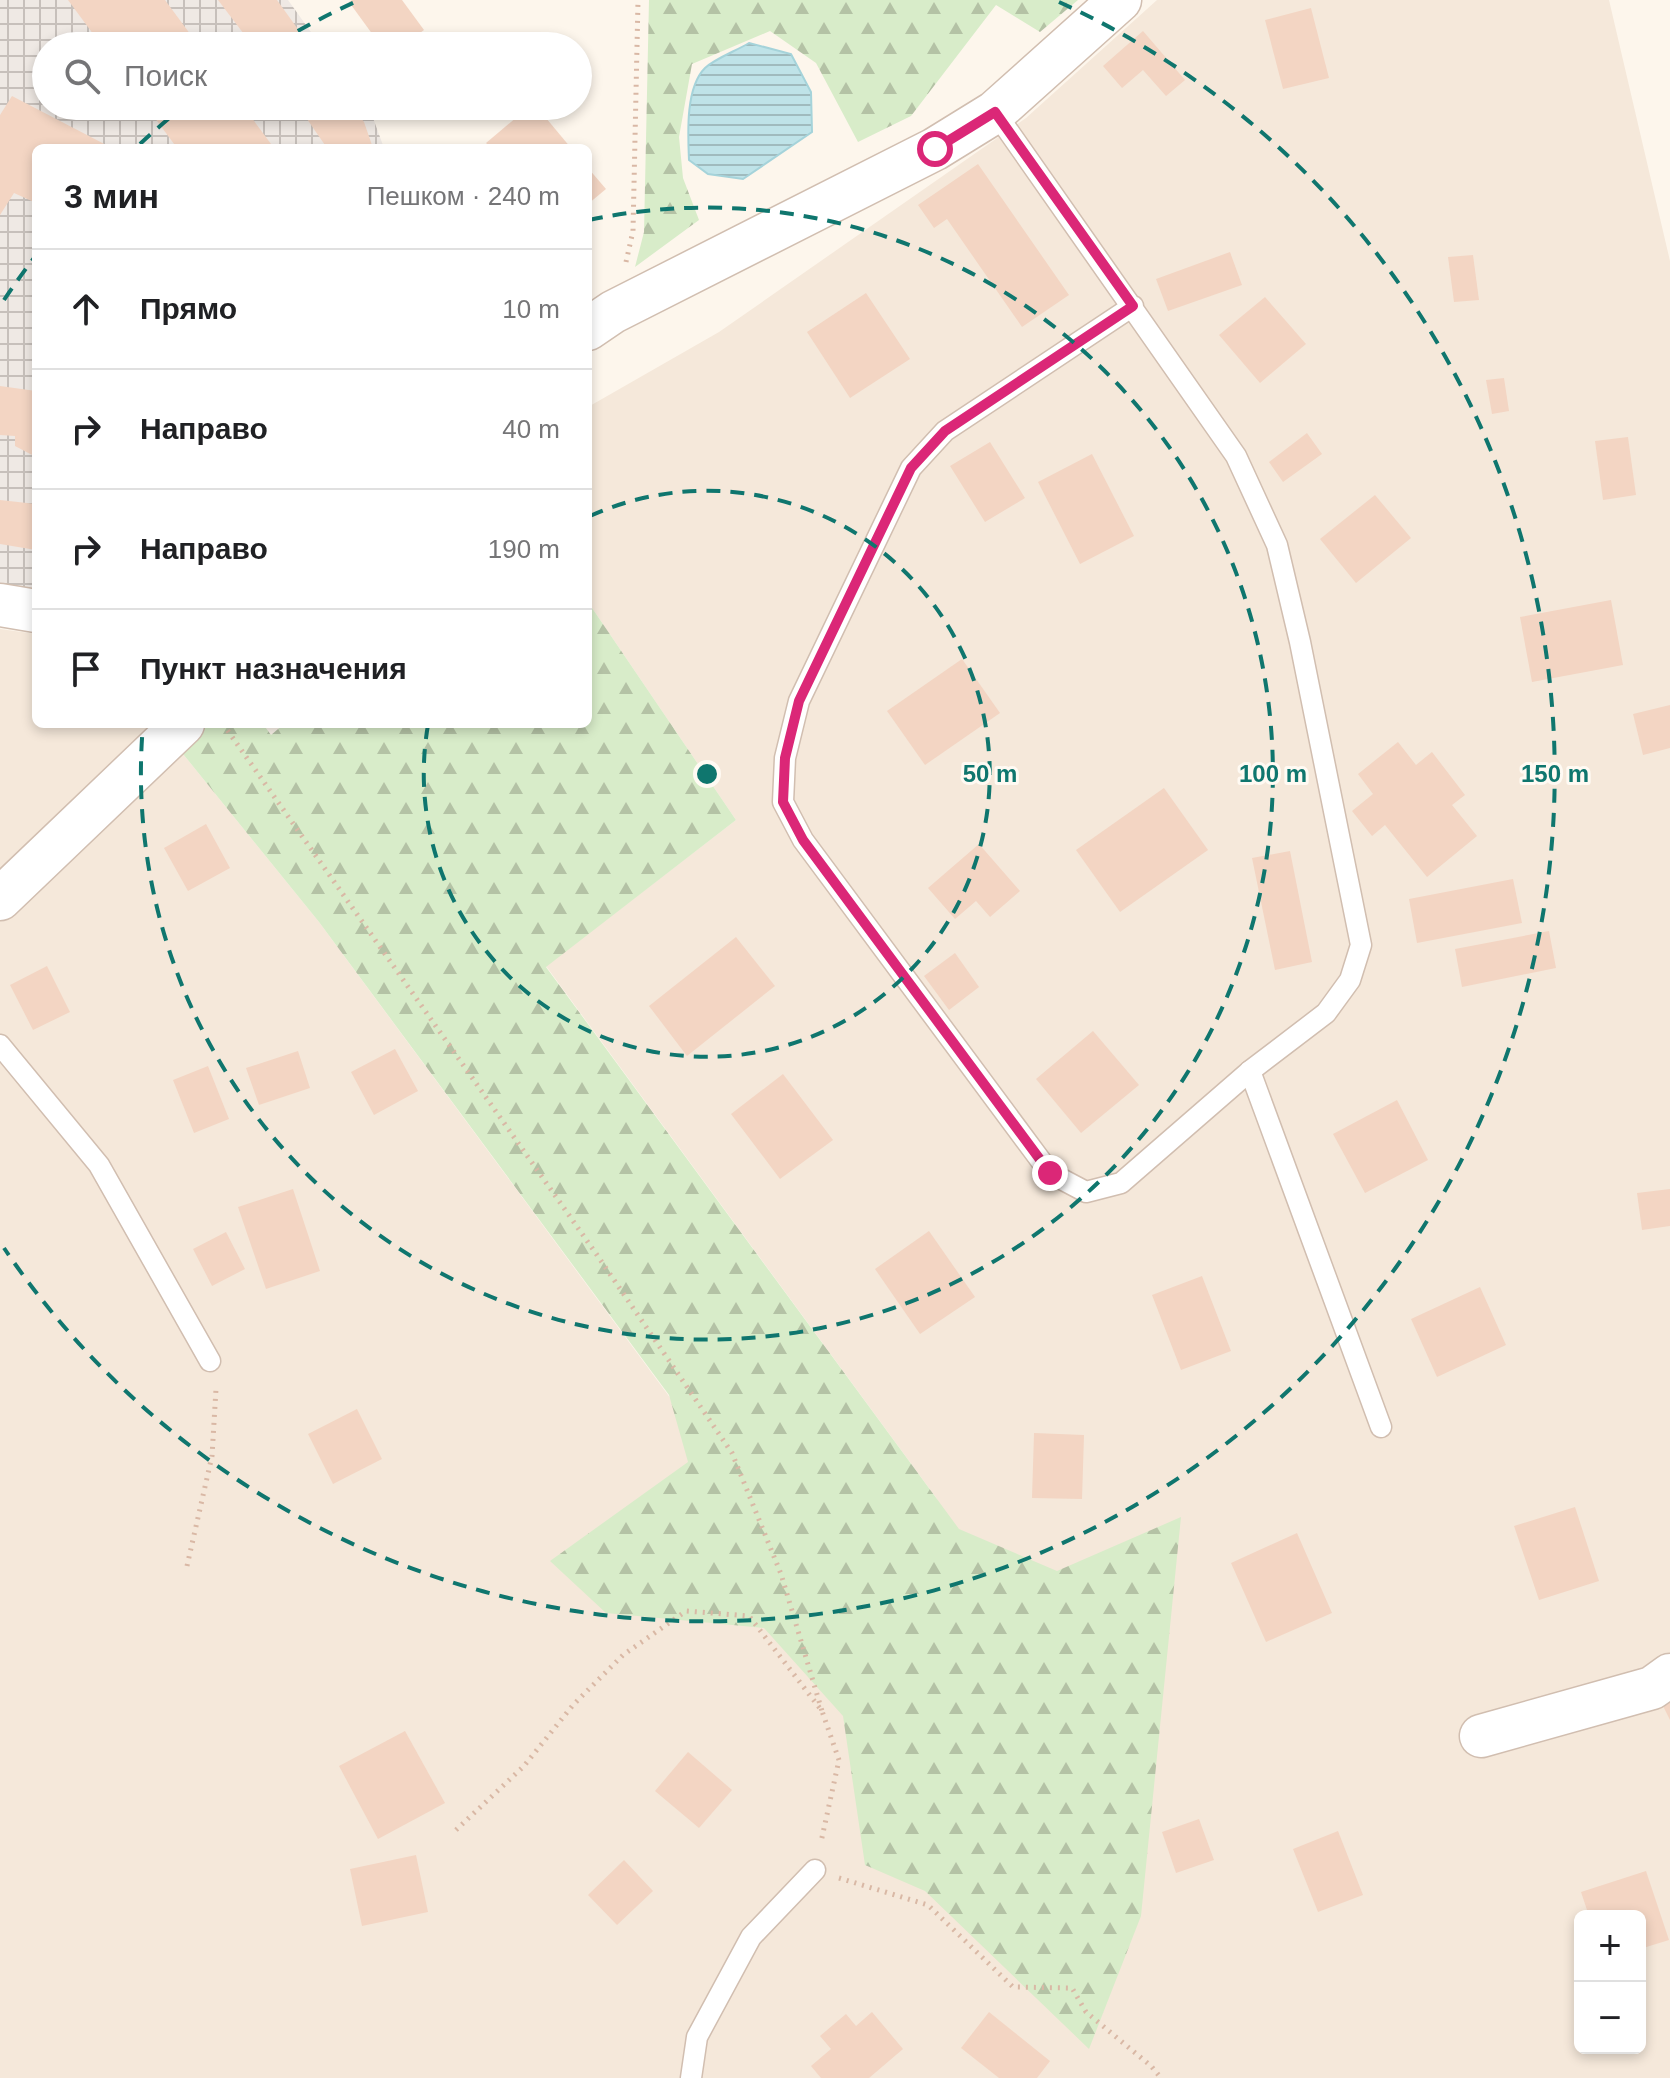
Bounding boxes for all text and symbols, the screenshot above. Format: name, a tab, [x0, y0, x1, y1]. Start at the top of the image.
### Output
search box	[32, 32, 592, 120]
icon: search	[60, 54, 104, 98]
text: Поиск	[124, 59, 207, 92]
route start	[917, 131, 953, 167]
text: 3 мин	[64, 177, 159, 215]
text: Пешком · 240 m	[367, 181, 560, 211]
icon: ahead	[64, 287, 108, 331]
text: Прямо	[140, 292, 237, 325]
text: 10 m	[502, 294, 560, 324]
icon: right	[64, 407, 108, 451]
text: Направо	[140, 412, 268, 445]
text: 40 m	[502, 414, 560, 444]
icon: right	[64, 527, 108, 571]
text: Направо	[140, 532, 268, 565]
text: 190 m	[488, 534, 560, 564]
icon: arrive	[64, 647, 108, 691]
text: Пункт назначения	[140, 652, 407, 685]
centre of rings	[693, 760, 721, 788]
text: 50 m	[963, 760, 1017, 787]
text: 100 m	[1239, 760, 1307, 787]
text: 150 m	[1521, 760, 1589, 787]
route end	[1032, 1155, 1068, 1191]
map controls	[1574, 1910, 1646, 2054]
button: +	[1574, 1910, 1646, 1982]
button: −	[1574, 1982, 1646, 2054]

